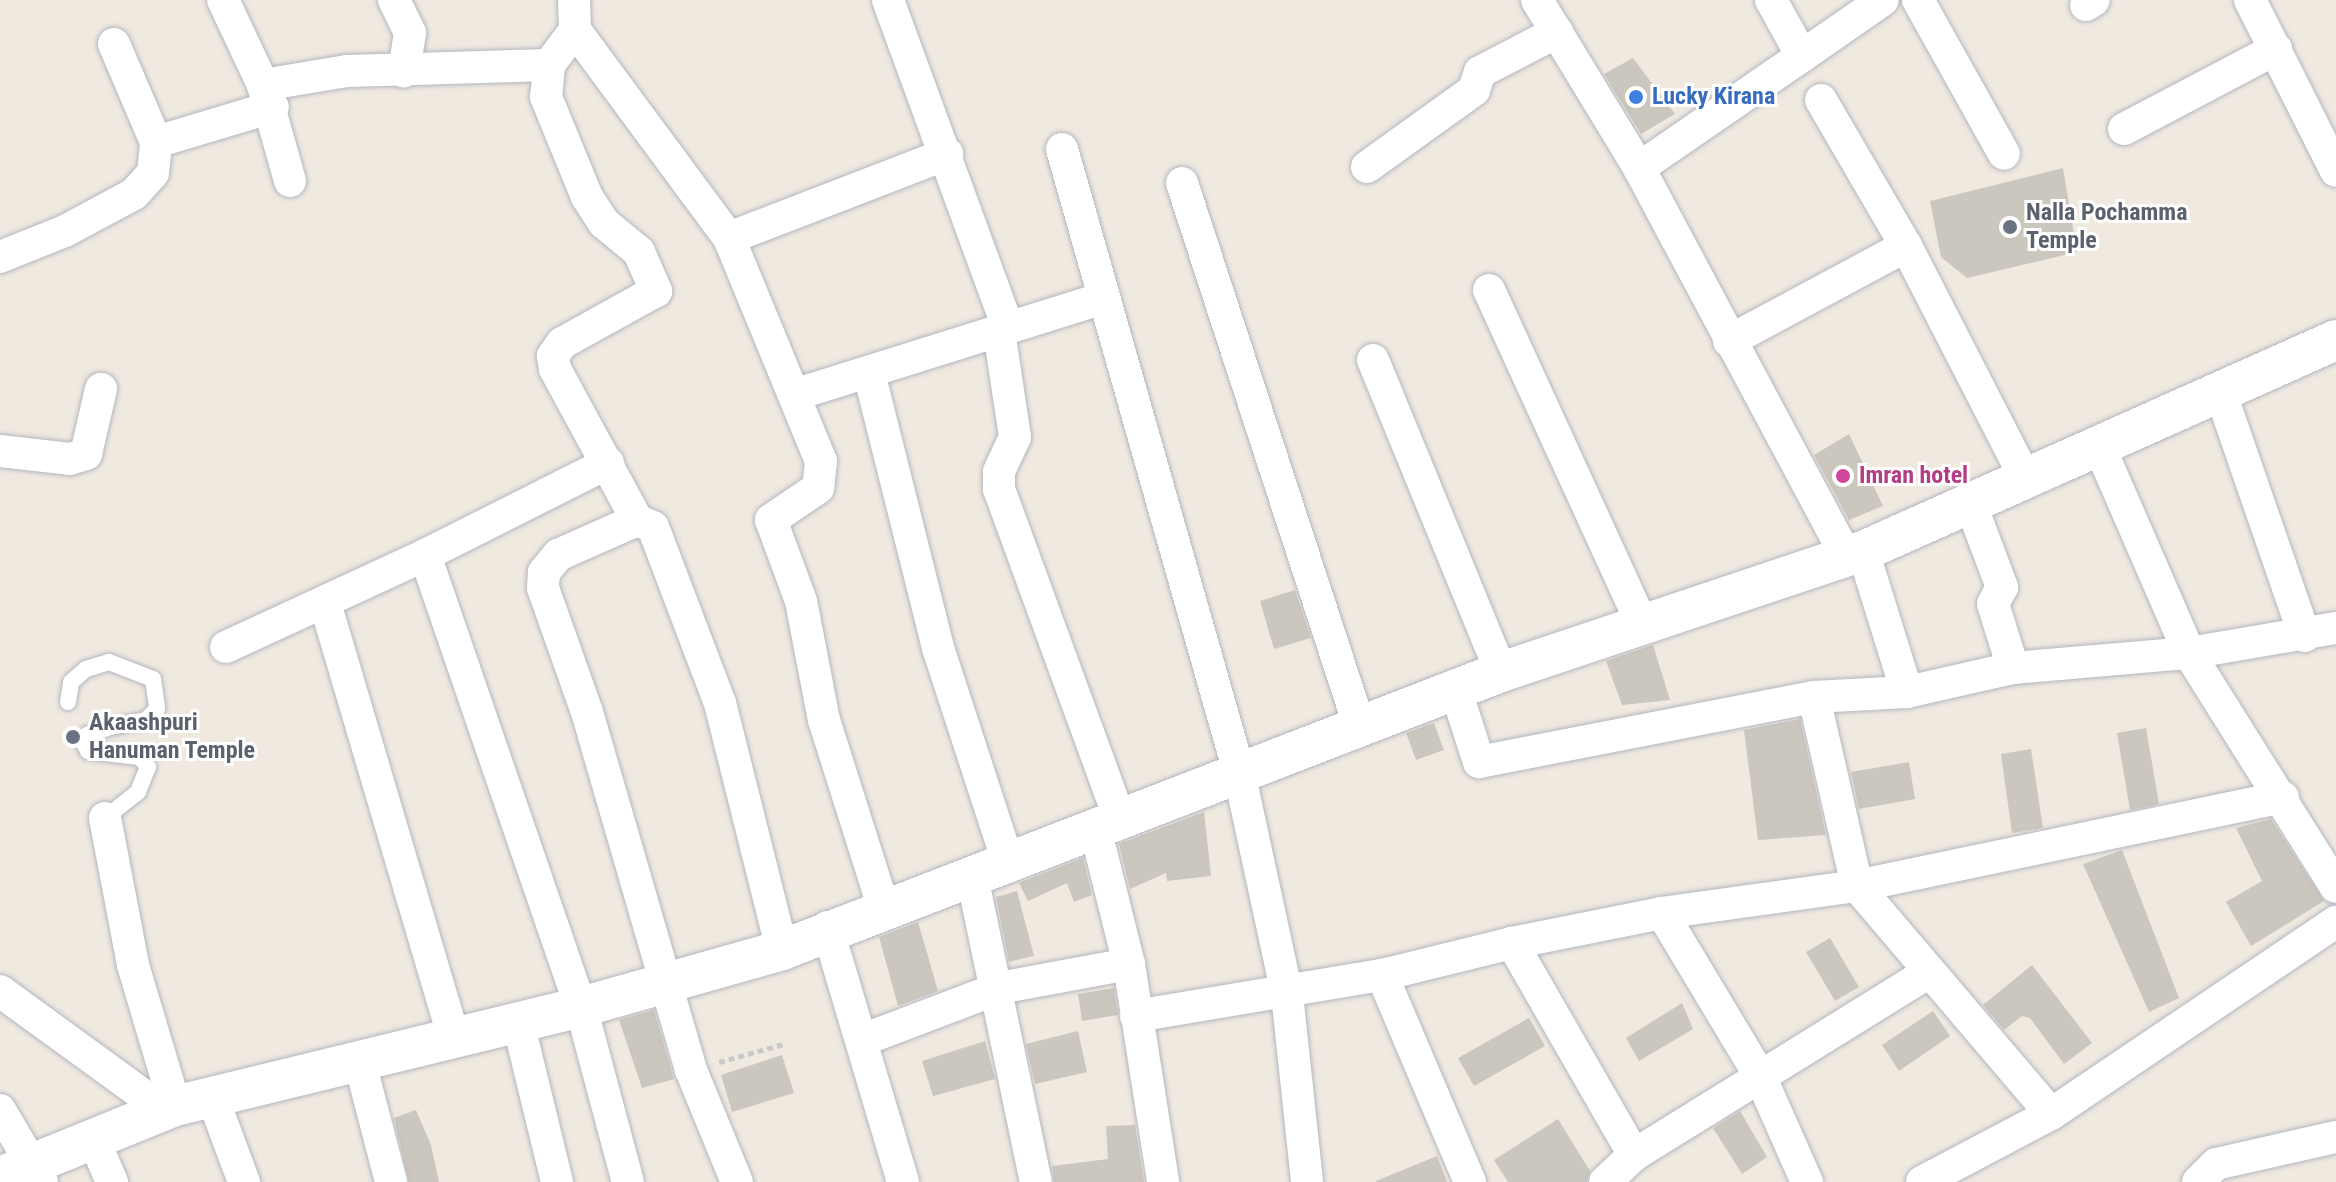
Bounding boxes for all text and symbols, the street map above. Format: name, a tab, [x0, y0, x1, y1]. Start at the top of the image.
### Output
place label: Lucky Kirana	[1652, 83, 1775, 111]
marker: Lucky Kirana	[1627, 88, 1645, 106]
place label: Nalla Pochamma Temple	[2026, 199, 2187, 255]
marker: Nalla Pochamma Temple	[2001, 218, 2019, 236]
place label: Imran hotel	[1859, 462, 1968, 490]
marker: Imran hotel	[1834, 467, 1852, 485]
place label: Akaashpuri Hanuman Temple	[89, 709, 256, 765]
marker: Akaashpuri Hanuman Temple	[64, 728, 82, 746]

